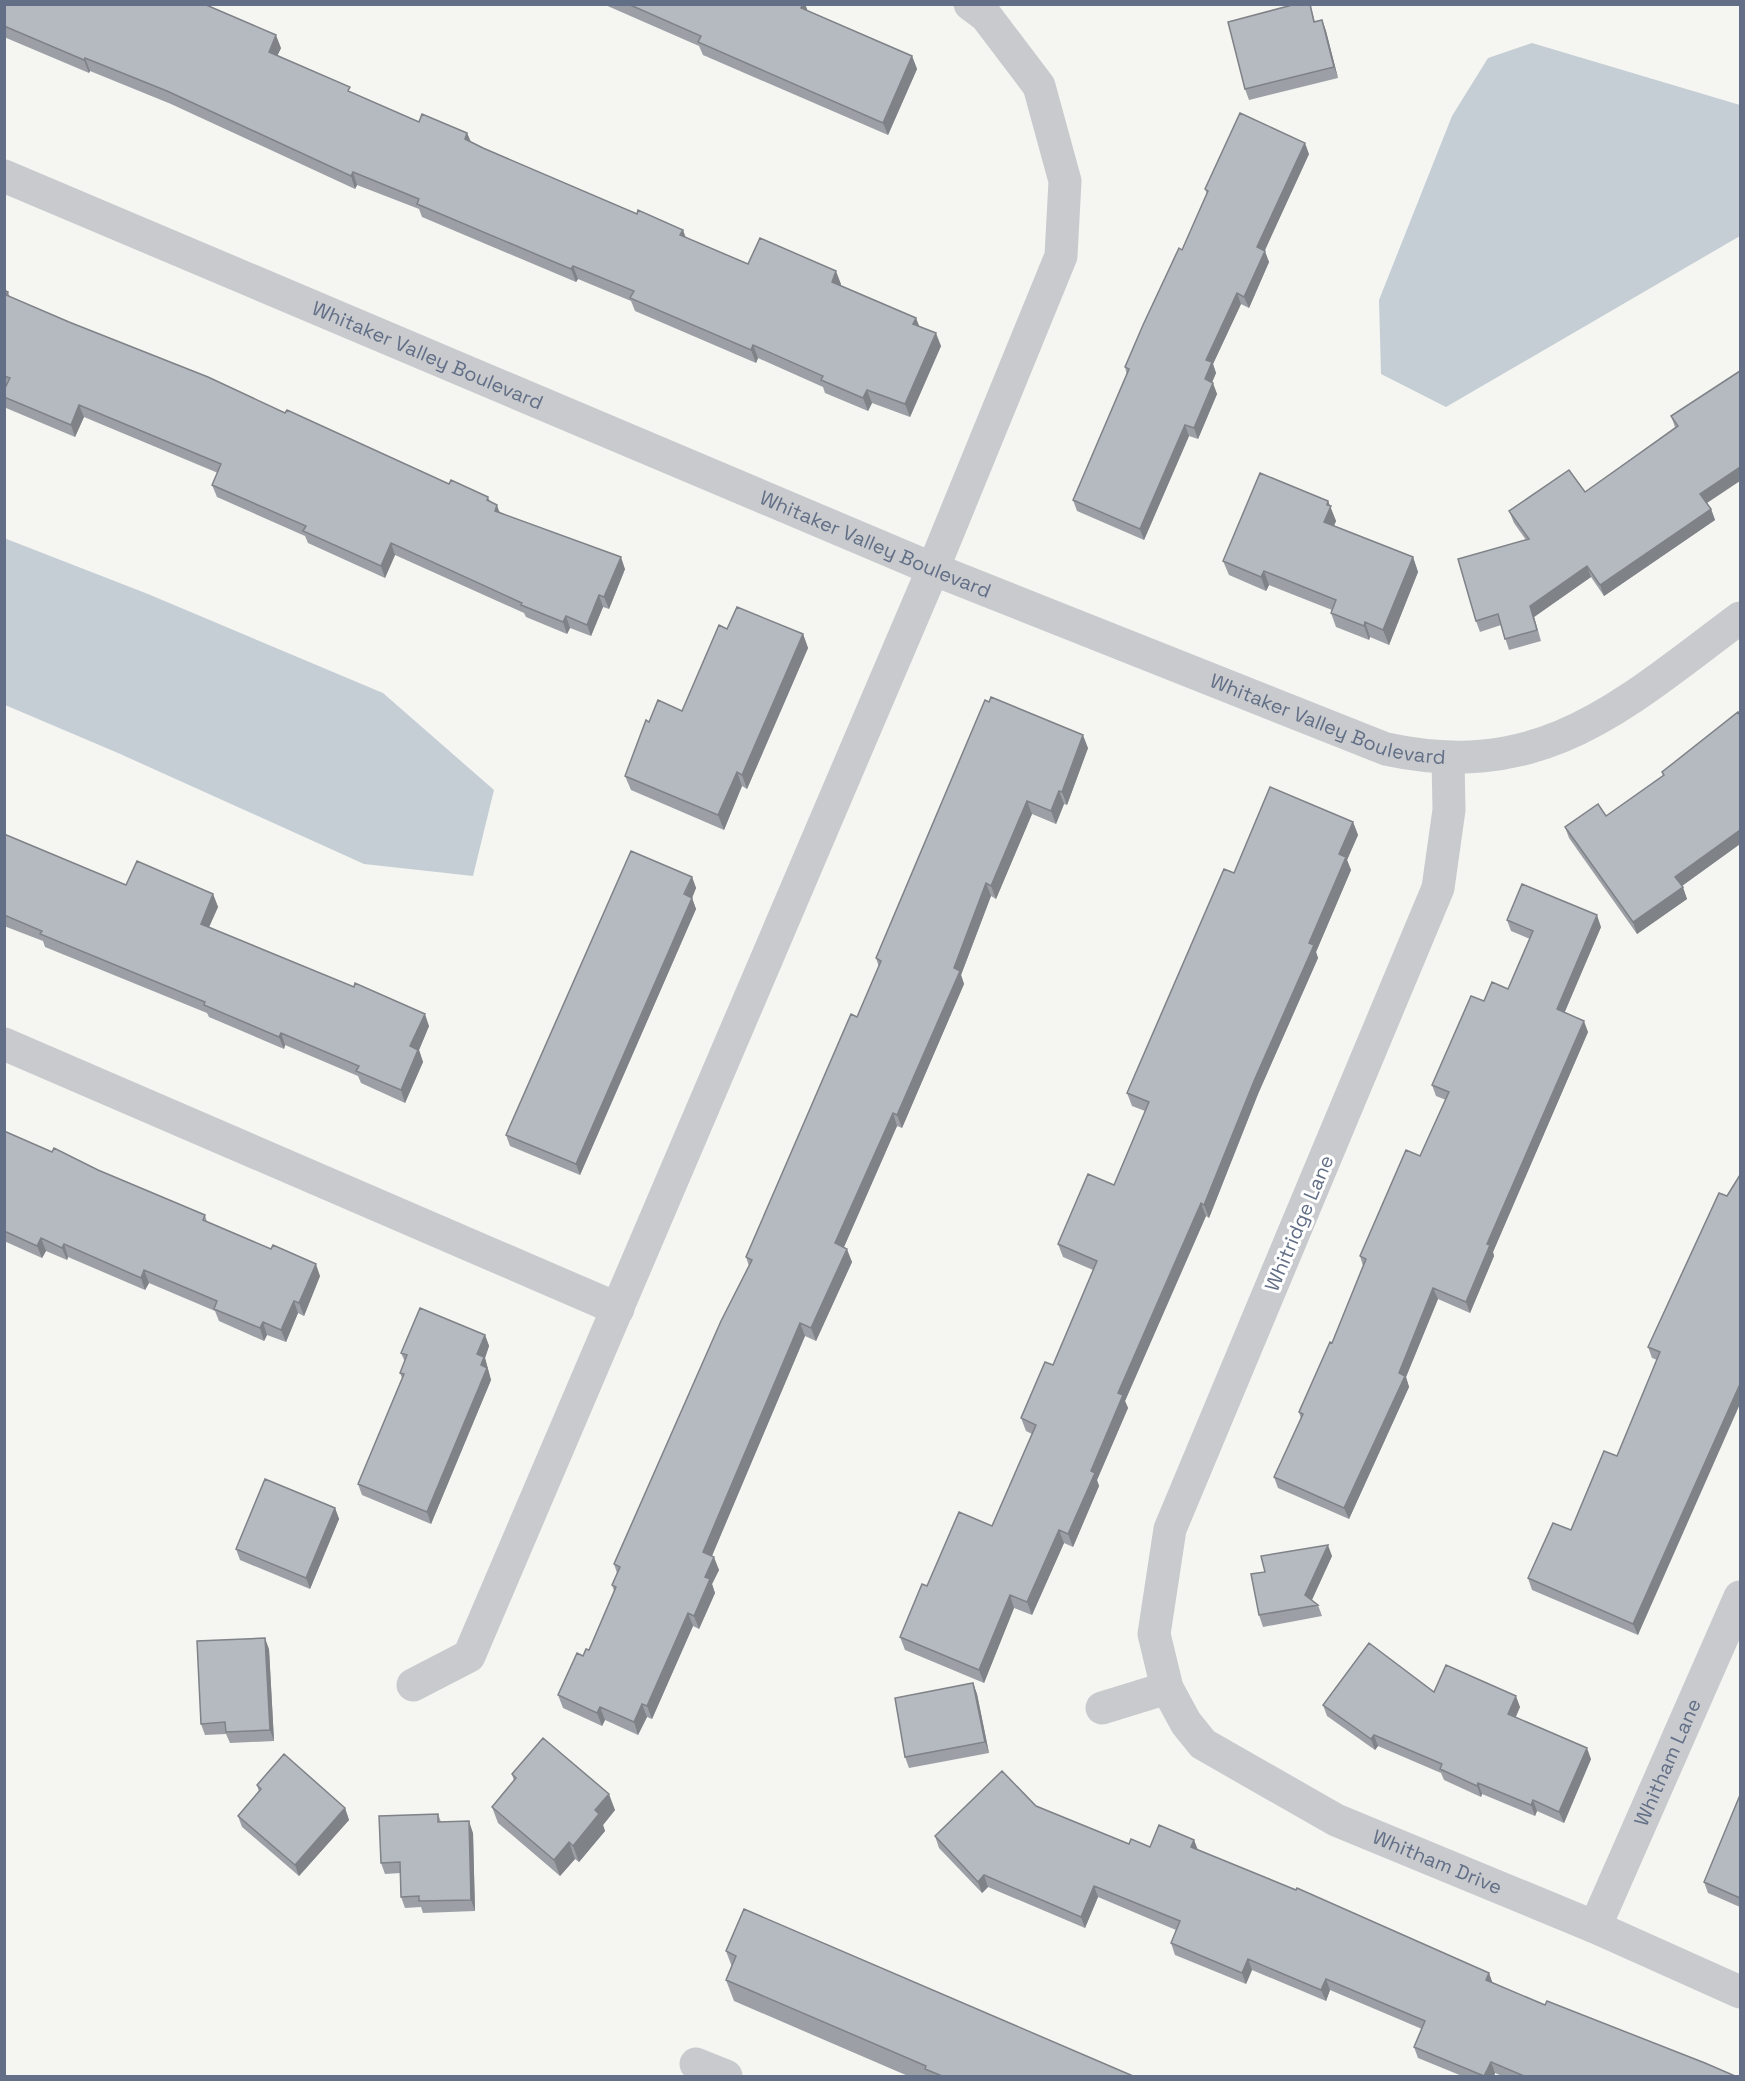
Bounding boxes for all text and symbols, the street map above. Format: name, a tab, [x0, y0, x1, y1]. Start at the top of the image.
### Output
street label: Whitaker Valley Boulevard	[308, 295, 547, 416]
street label: Whitaker Valley Boulevard	[756, 484, 995, 604]
street label: Whitaker Valley Boulevard	[1206, 667, 1446, 770]
street label: Whitridge Lane	[1259, 1151, 1339, 1295]
street label: Whitham Lane	[1628, 1694, 1707, 1830]
street label: Whitham Drive	[1369, 1824, 1506, 1900]

